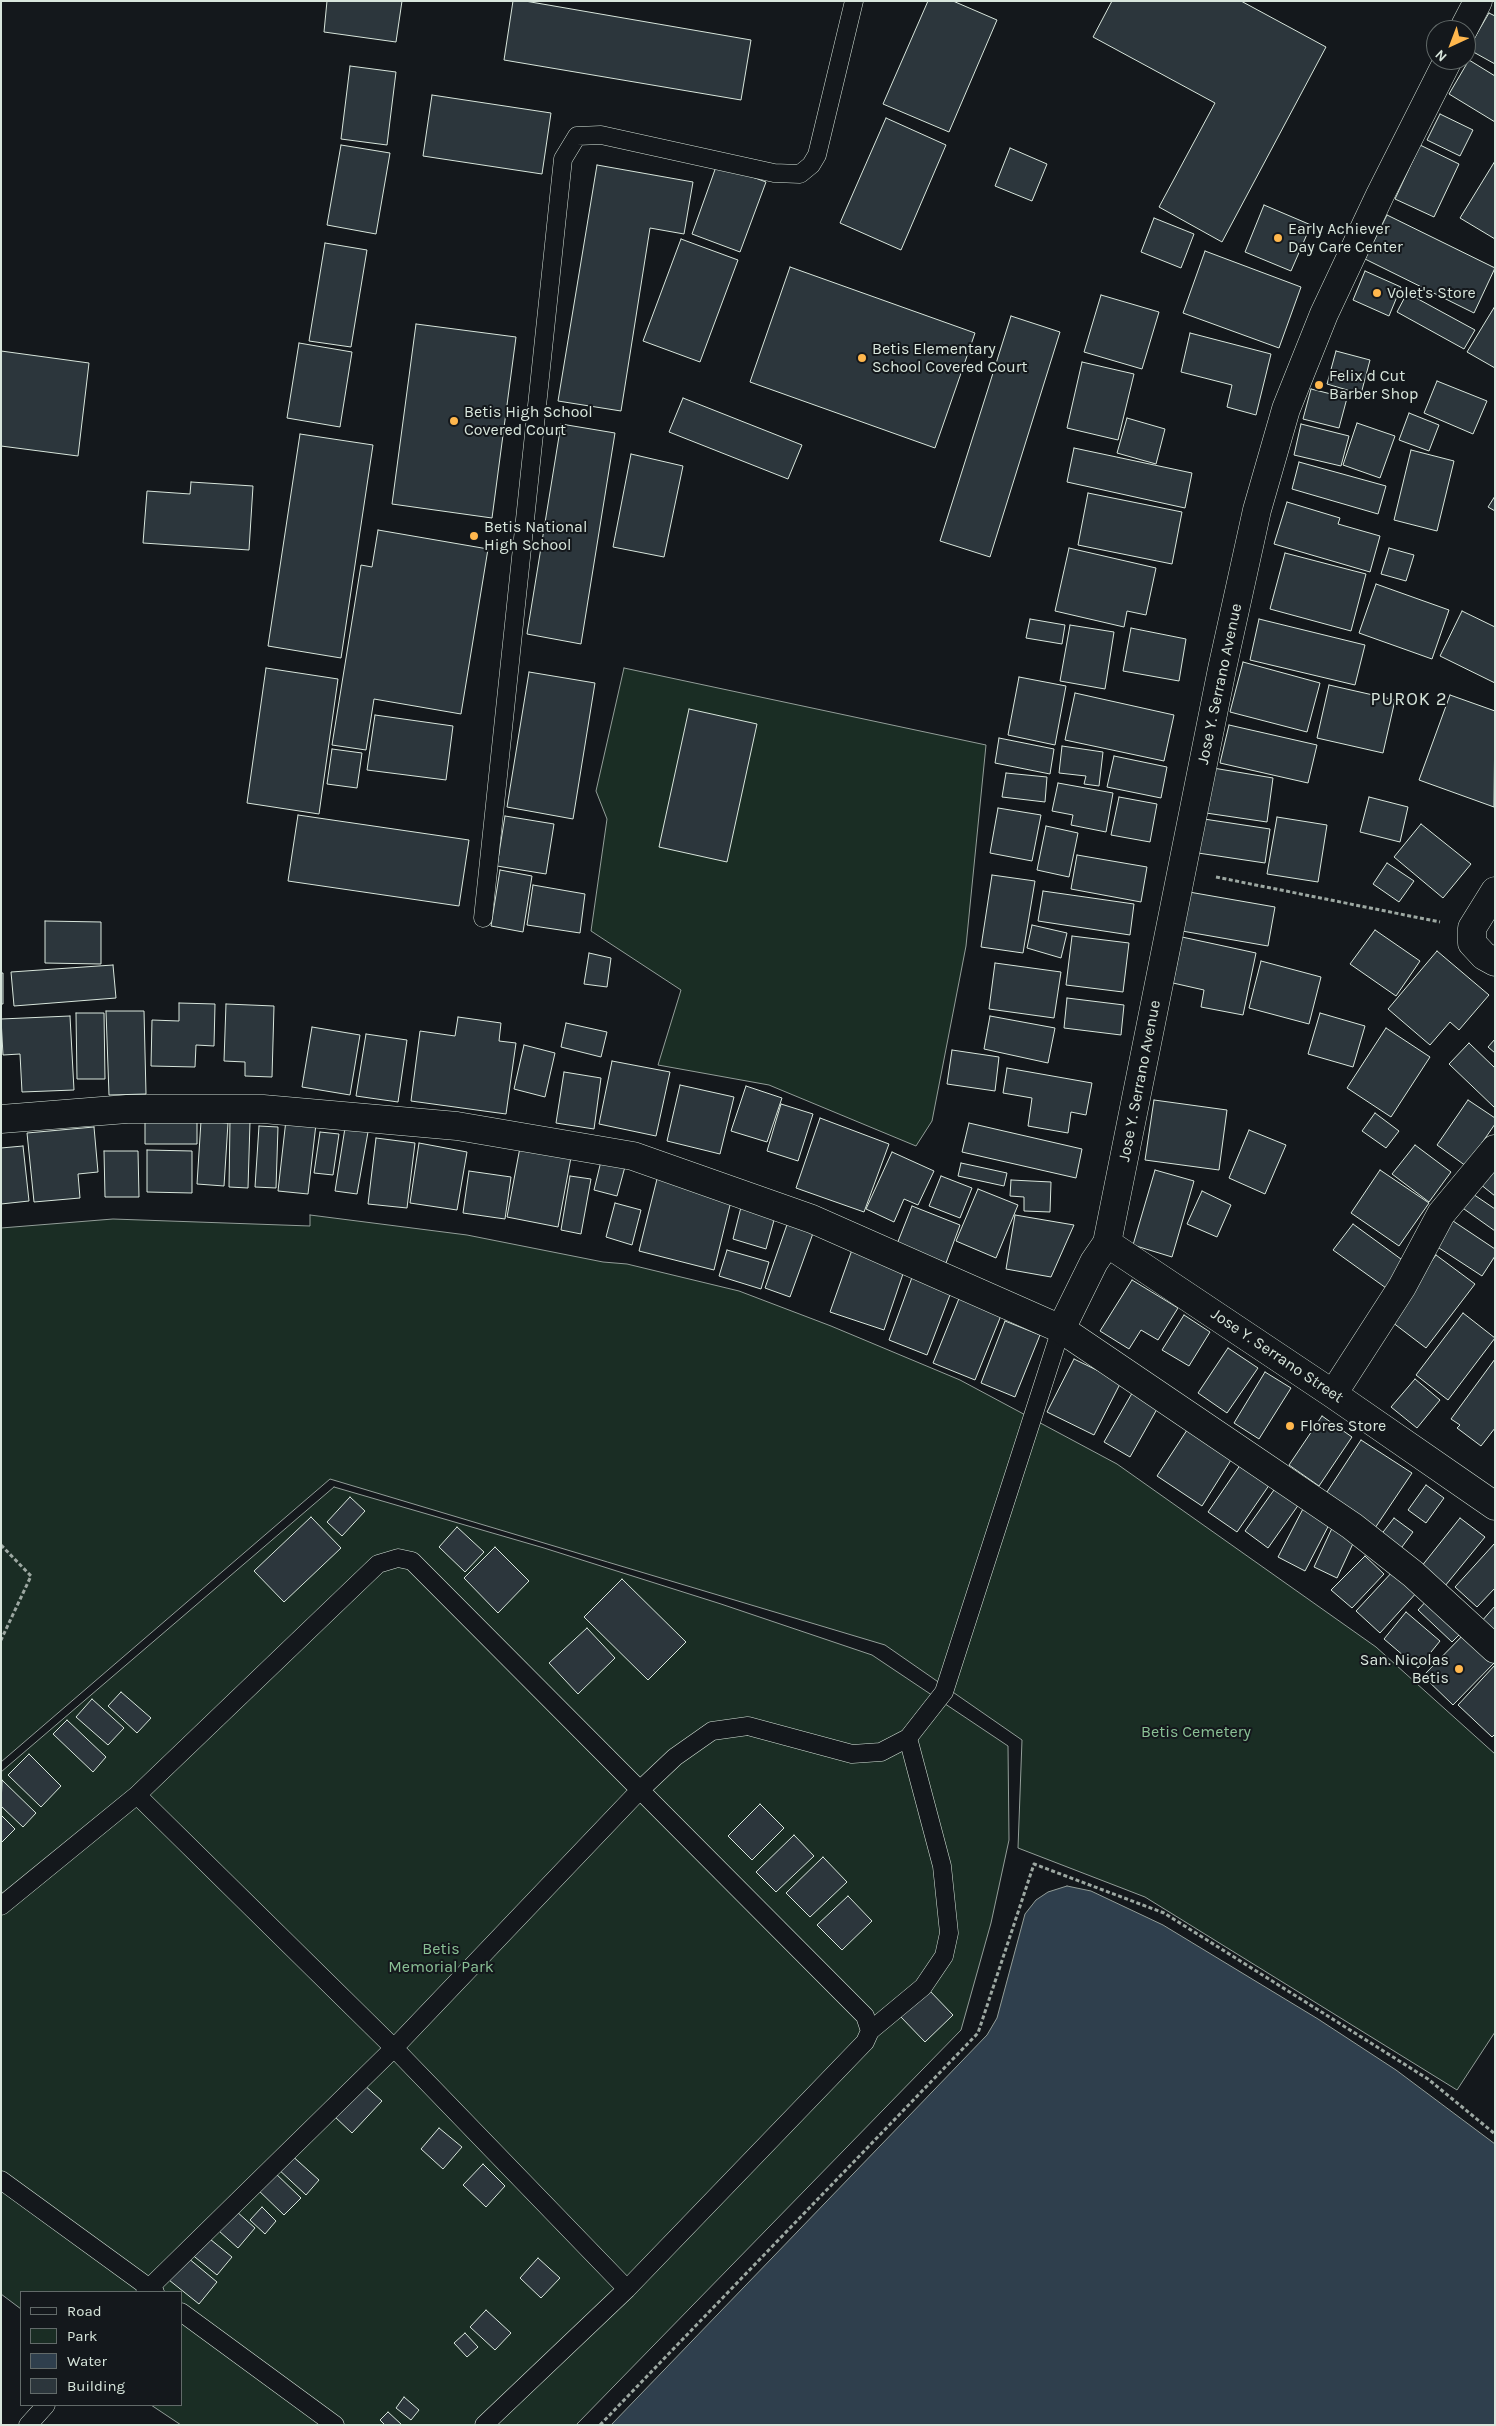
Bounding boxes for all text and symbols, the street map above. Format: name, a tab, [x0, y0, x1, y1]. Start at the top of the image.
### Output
north arrow	[1426, 20, 1476, 70]
text: N	[1432, 46, 1451, 65]
place label: Early Achiever Day Care Center	[1288, 219, 1403, 257]
marker: Early Achiever Day Care Center	[1272, 232, 1284, 244]
place label: Volet's Store	[1387, 283, 1476, 303]
marker: Volet's Store	[1371, 287, 1383, 299]
place label: Betis Elementary School Covered Court	[872, 339, 1027, 377]
marker: Betis Elementary School Covered Court	[856, 352, 868, 364]
place label: Felix d Cut Barber Shop	[1329, 366, 1418, 404]
marker: Felix d Cut Barber Shop	[1313, 379, 1325, 391]
place label: Betis High School Covered Court	[464, 402, 593, 440]
marker: Betis High School Covered Court	[448, 415, 460, 427]
place label: Betis National High School	[484, 517, 587, 555]
marker: Betis National High School	[468, 530, 480, 542]
street label: Jose Y. Serrano Avenue	[1194, 602, 1246, 766]
district label: PUROK 2	[1370, 689, 1448, 711]
street label: Jose Y. Serrano Avenue	[1115, 999, 1165, 1163]
street label: Jose Y. Serrano Street	[1207, 1305, 1347, 1407]
place label: Flores Store	[1300, 1416, 1386, 1436]
marker: Flores Store	[1284, 1420, 1296, 1432]
place label: San. Nicolas Betis	[1360, 1650, 1449, 1688]
marker: San. Nicolas Betis	[1453, 1663, 1465, 1675]
park label: Betis Cemetery	[1141, 1722, 1251, 1742]
park label: Betis Memorial Park	[388, 1939, 494, 1977]
legend	[20, 2291, 182, 2406]
text: Road	[67, 2302, 102, 2320]
text: Park	[67, 2327, 97, 2345]
text: Water	[67, 2352, 107, 2370]
text: Building	[67, 2377, 125, 2395]

